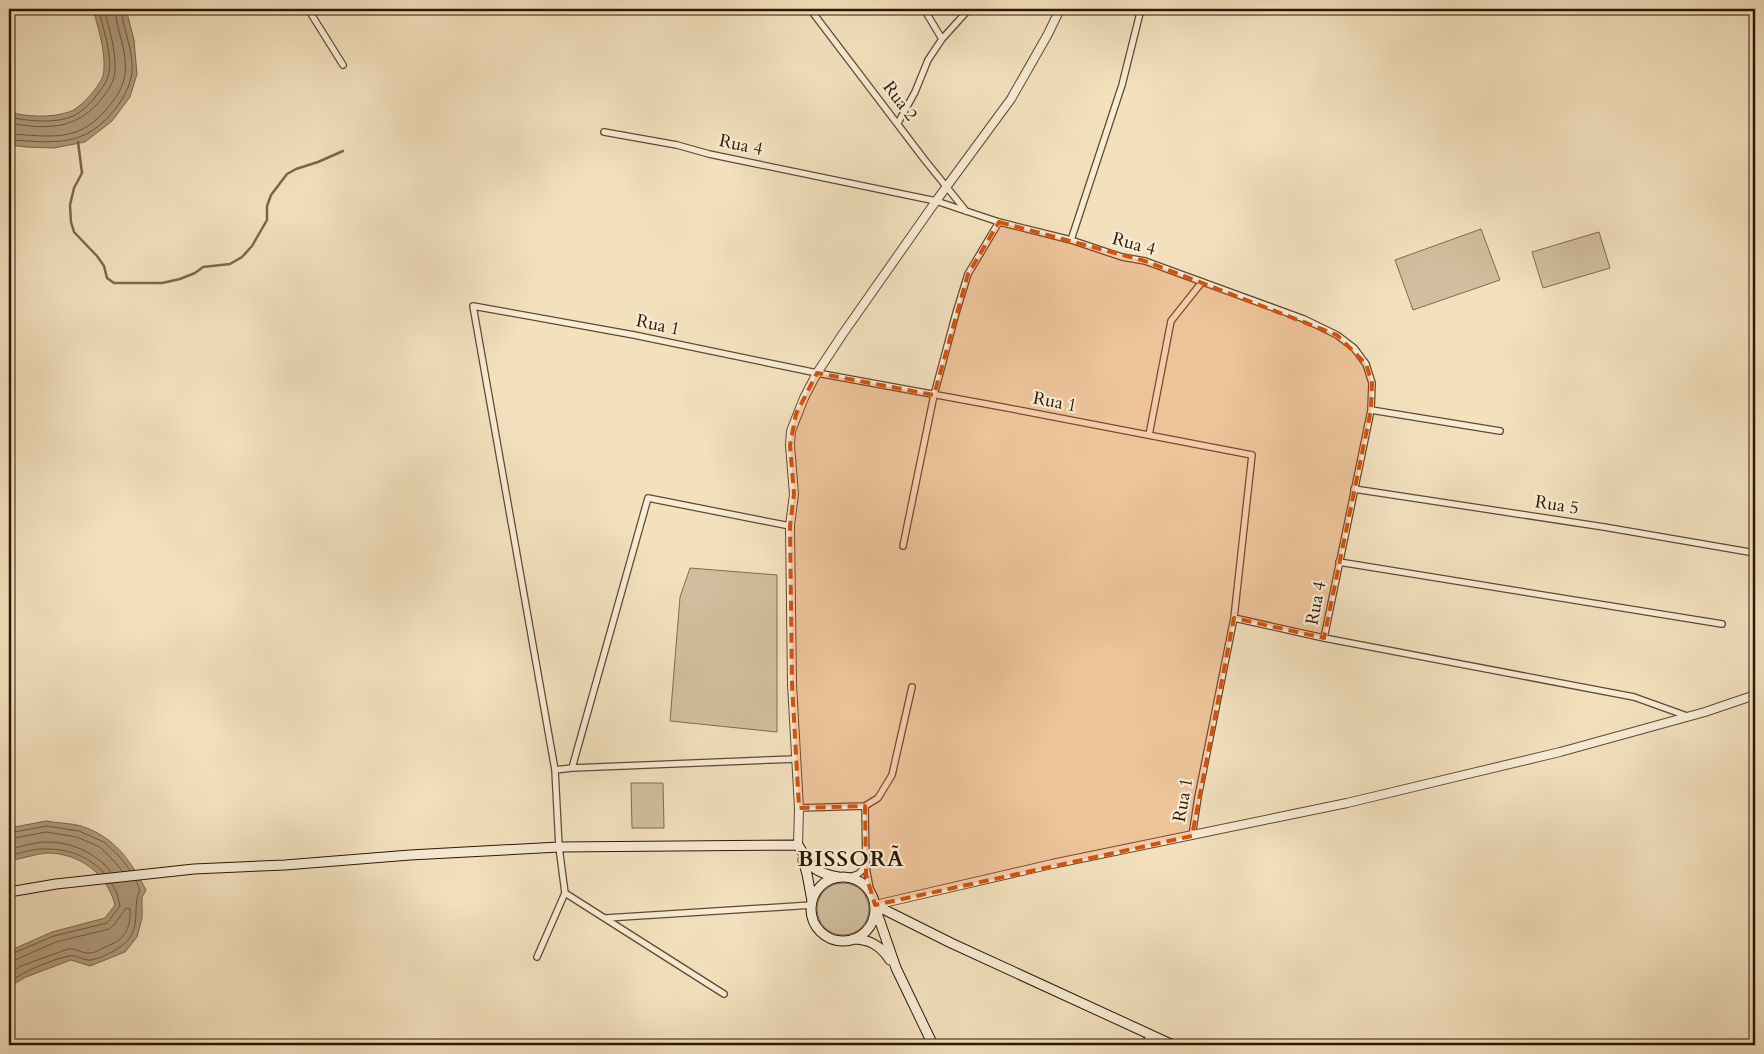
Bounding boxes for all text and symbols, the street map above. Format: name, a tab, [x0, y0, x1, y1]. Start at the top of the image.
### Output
street label: Rua 2	[877, 76, 923, 126]
street label: Rua 4	[717, 128, 765, 162]
street label: Rua 4	[1109, 226, 1159, 262]
street label: Rua 1	[634, 308, 682, 342]
street label: Rua 1	[1031, 386, 1079, 418]
street label: Rua 5	[1533, 489, 1581, 521]
street label: Rua 4	[1300, 579, 1332, 627]
street label: Rua 1	[1167, 776, 1199, 824]
district label: BISSORÃ	[797, 844, 905, 874]

